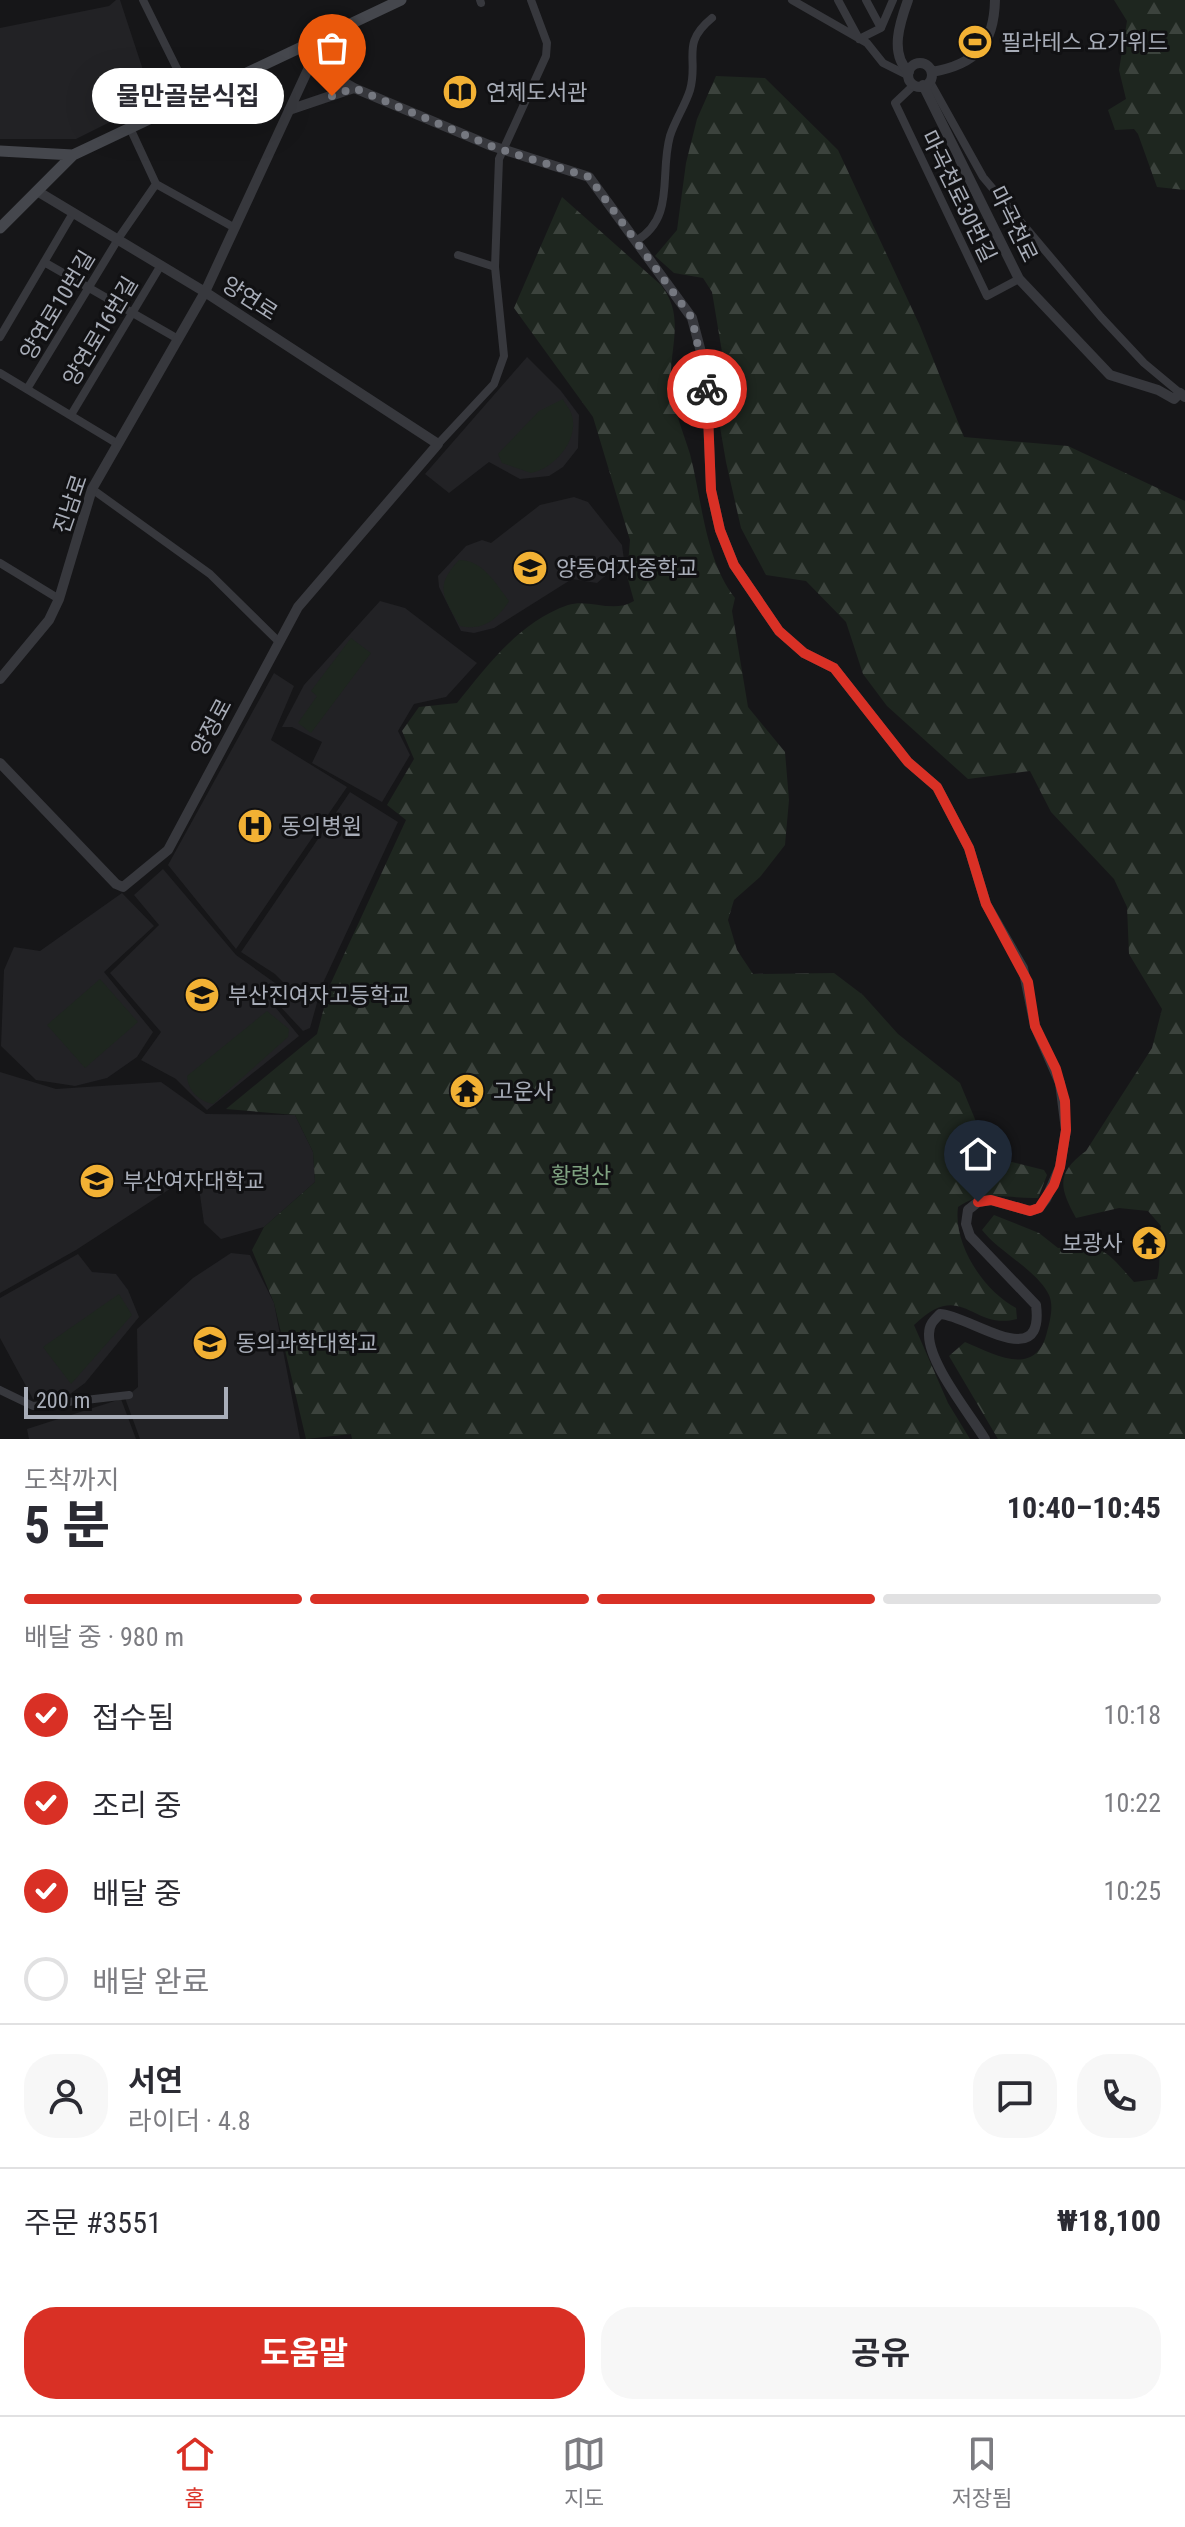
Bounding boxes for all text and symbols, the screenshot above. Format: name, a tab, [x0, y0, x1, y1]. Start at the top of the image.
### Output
pin	[298, 14.0, 366, 96]
sports icon: 필라테스 요가위드	[956, 23, 994, 61]
icon: bag	[310, 26, 354, 70]
place label: 필라테스 요가위드	[1001, 30, 1168, 55]
callout: 물만골분식집	[92, 68, 284, 124]
library icon: 연제도서관	[441, 73, 479, 111]
place label: 연제도서관	[486, 80, 587, 105]
text: 물만골분식집	[116, 81, 260, 111]
street label: 마곡천로30번길	[916, 126, 1001, 266]
street label: 마곡천로	[985, 182, 1043, 266]
street label: 양연로10번길	[15, 246, 100, 364]
street label: 양연로	[217, 271, 282, 325]
street label: 양연로16번길	[58, 272, 143, 390]
courier	[667, 349, 747, 429]
icon: bike	[685, 367, 729, 411]
street label: 진남로	[49, 471, 92, 537]
school or university icon: 양동여자중학교	[511, 549, 549, 587]
place label: 양동여자중학교	[556, 556, 698, 581]
street label: 양정로	[186, 695, 237, 760]
hospital icon: 동의병원	[236, 807, 274, 845]
place label: 동의병원	[281, 814, 362, 839]
school or university icon: 부산진여자고등학교	[183, 976, 221, 1014]
place label: 부산진여자고등학교	[228, 983, 410, 1008]
temple icon: 고운사	[448, 1072, 486, 1110]
place label: 고운사	[493, 1079, 554, 1104]
pin	[944, 1120, 1012, 1202]
icon: home	[956, 1132, 1000, 1176]
school or university icon: 부산여자대학교	[78, 1162, 116, 1200]
park label: 황령산	[551, 1163, 611, 1188]
place label: 부산여자대학교	[123, 1169, 265, 1194]
temple icon: 보광사	[1130, 1224, 1168, 1262]
place label: 보광사	[1062, 1231, 1123, 1256]
school or university icon: 동의과학대학교	[191, 1324, 229, 1362]
place label: 동의과학대학교	[236, 1331, 378, 1356]
scale bar	[24, 1383, 228, 1419]
text: 200 m	[36, 1388, 90, 1413]
text: 도착까지	[24, 1465, 120, 1495]
text: 10:40–10:45	[1007, 1490, 1161, 1525]
text: 5 분	[24, 1495, 110, 1556]
text: 배달 중 · 980 m	[24, 1622, 184, 1652]
icon: check	[24, 1693, 68, 1737]
text: 접수됨	[92, 1700, 175, 1735]
text: 10:18	[1104, 1700, 1161, 1730]
icon: check	[24, 1781, 68, 1825]
text: 조리 중	[92, 1788, 182, 1823]
text: 10:22	[1104, 1788, 1161, 1818]
icon: check	[24, 1869, 68, 1913]
text: 배달 중	[92, 1876, 182, 1911]
text: 10:25	[1104, 1876, 1161, 1906]
text: 배달 완료	[92, 1964, 209, 1999]
button: person	[24, 2054, 108, 2138]
button: chat	[973, 2054, 1057, 2138]
button: phone	[1077, 2054, 1161, 2138]
text: 서연	[128, 2063, 183, 2098]
text: 라이더 · 4.8	[128, 2106, 251, 2136]
text: ₩18,100	[1057, 2203, 1161, 2238]
text: 주문 #3551	[24, 2205, 162, 2240]
button: 도움말	[24, 2307, 585, 2399]
button: 공유	[601, 2307, 1161, 2399]
tab: 홈	[173, 2432, 217, 2512]
tab: 지도	[562, 2432, 606, 2512]
tab: 저장됨	[952, 2432, 1012, 2512]

